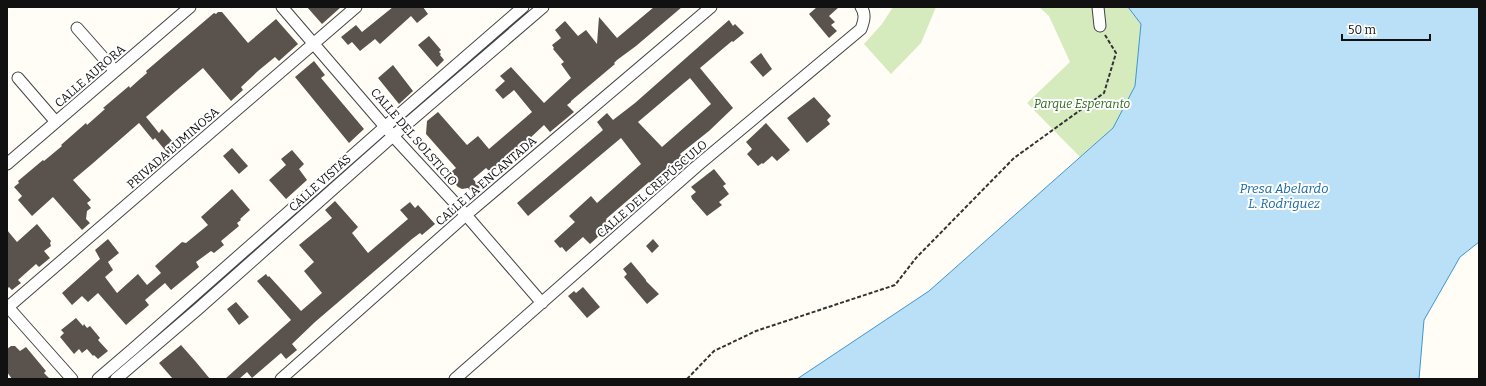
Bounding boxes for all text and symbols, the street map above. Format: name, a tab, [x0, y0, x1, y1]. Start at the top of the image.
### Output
scale bar	[1342, 16, 1430, 42]
text: 50 m	[1348, 23, 1377, 37]
street label: CALLE AURORA	[52, 41, 128, 110]
street label: CALLE DEL SOLSTICIO	[368, 85, 460, 189]
park label: Parque Esperanto	[1034, 97, 1131, 111]
street label: PRIVADA LUMINOSA	[124, 104, 222, 192]
street label: CALLE LA ENCANTADA	[433, 133, 539, 228]
street label: CALLE DEL CREPÚSCULO	[593, 136, 710, 241]
street label: CALLE VISTAS	[286, 151, 354, 215]
water label: Presa Abelardo L. Rodriguez	[1240, 181, 1328, 211]

